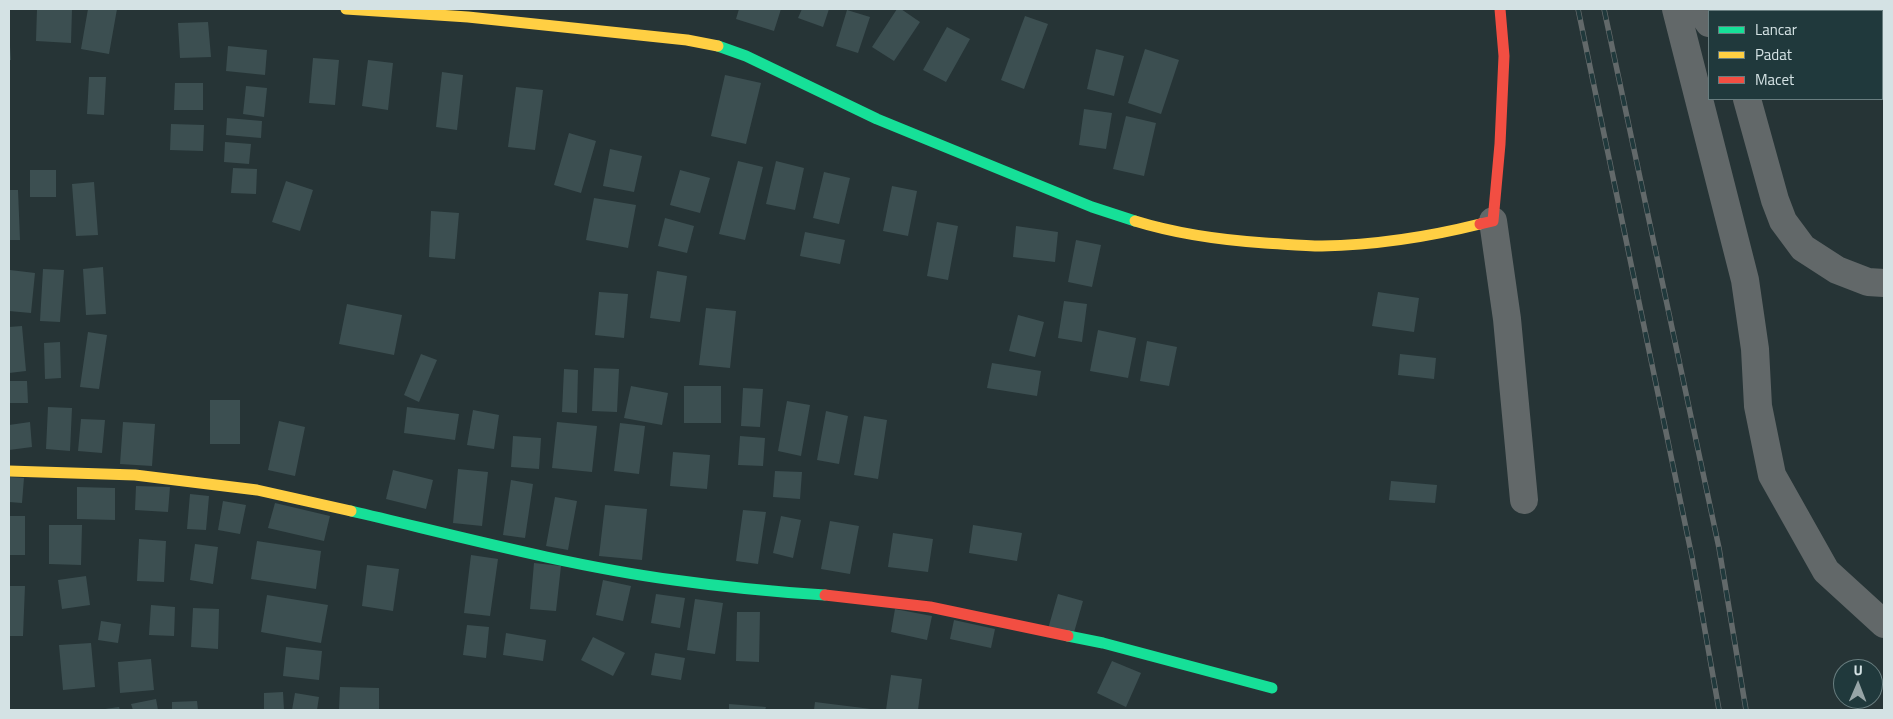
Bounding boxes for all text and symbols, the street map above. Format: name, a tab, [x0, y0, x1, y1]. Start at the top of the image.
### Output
legend	[1708, 10, 1883, 100]
text: Lancar	[1755, 18, 1797, 41]
text: Padat	[1755, 43, 1792, 66]
text: Macet	[1755, 68, 1794, 91]
north arrow	[1833, 659, 1883, 709]
text: U	[1853, 659, 1863, 680]

